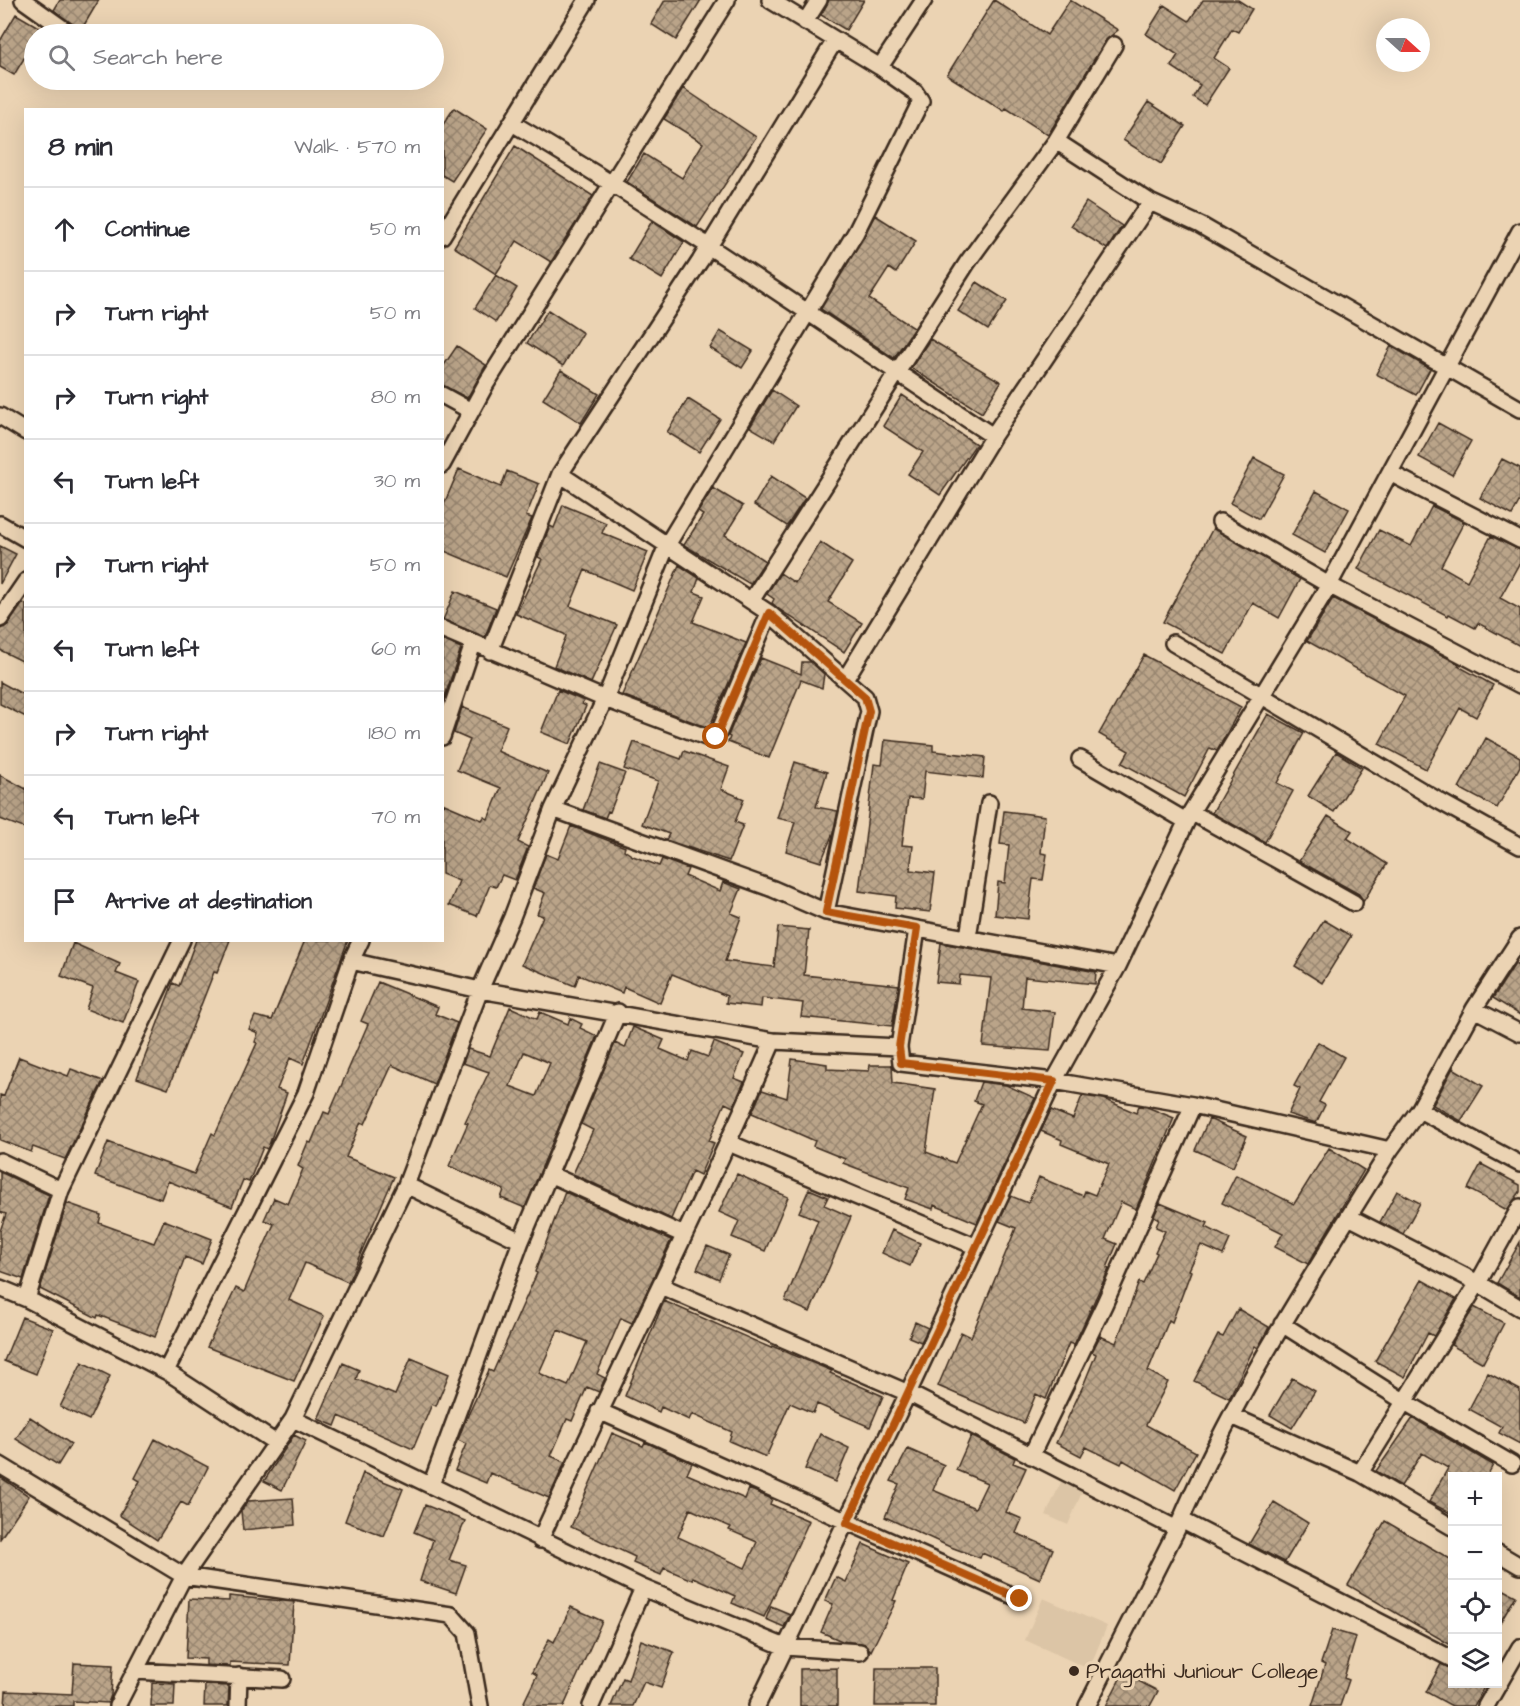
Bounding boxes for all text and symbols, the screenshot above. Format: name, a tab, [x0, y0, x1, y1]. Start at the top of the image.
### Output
north arrow	[1376, 18, 1430, 72]
search box	[24, 24, 444, 90]
icon: search	[45, 41, 78, 74]
text: Search here	[93, 42, 223, 73]
text: 8 min	[48, 129, 112, 165]
text: Walk · 570 m	[294, 133, 420, 161]
icon: ahead	[48, 213, 81, 246]
text: Continue	[105, 214, 190, 245]
text: 50 m	[370, 215, 420, 243]
icon: right	[48, 297, 81, 330]
text: Turn right	[105, 298, 208, 329]
text: 50 m	[370, 299, 420, 327]
icon: right	[48, 381, 81, 414]
text: Turn right	[105, 382, 208, 413]
text: 80 m	[371, 383, 420, 411]
icon: left	[48, 465, 81, 498]
text: Turn left	[105, 466, 199, 497]
text: 30 m	[374, 467, 420, 495]
icon: right	[48, 549, 81, 582]
text: Turn right	[105, 550, 208, 581]
text: 50 m	[370, 551, 420, 579]
icon: left	[48, 633, 81, 666]
text: Turn left	[105, 634, 199, 665]
text: 60 m	[371, 635, 420, 663]
icon: right	[48, 717, 81, 750]
text: Turn right	[105, 718, 208, 749]
text: 180 m	[368, 719, 420, 747]
route start	[702, 723, 728, 749]
icon: left	[48, 801, 81, 834]
text: Turn left	[105, 802, 199, 833]
text: 70 m	[372, 803, 420, 831]
icon: arrive	[48, 885, 81, 918]
text: Arrive at destination	[105, 886, 312, 917]
map controls	[1448, 1472, 1502, 1688]
button: +	[1448, 1472, 1502, 1526]
button: −	[1448, 1526, 1502, 1580]
button: locate	[1448, 1580, 1502, 1634]
route end	[1006, 1585, 1032, 1611]
button: layers	[1448, 1634, 1502, 1688]
place label: Pragathi Juniour College	[1086, 1657, 1318, 1688]
marker: Pragathi Juniour College	[1067, 1664, 1081, 1678]

